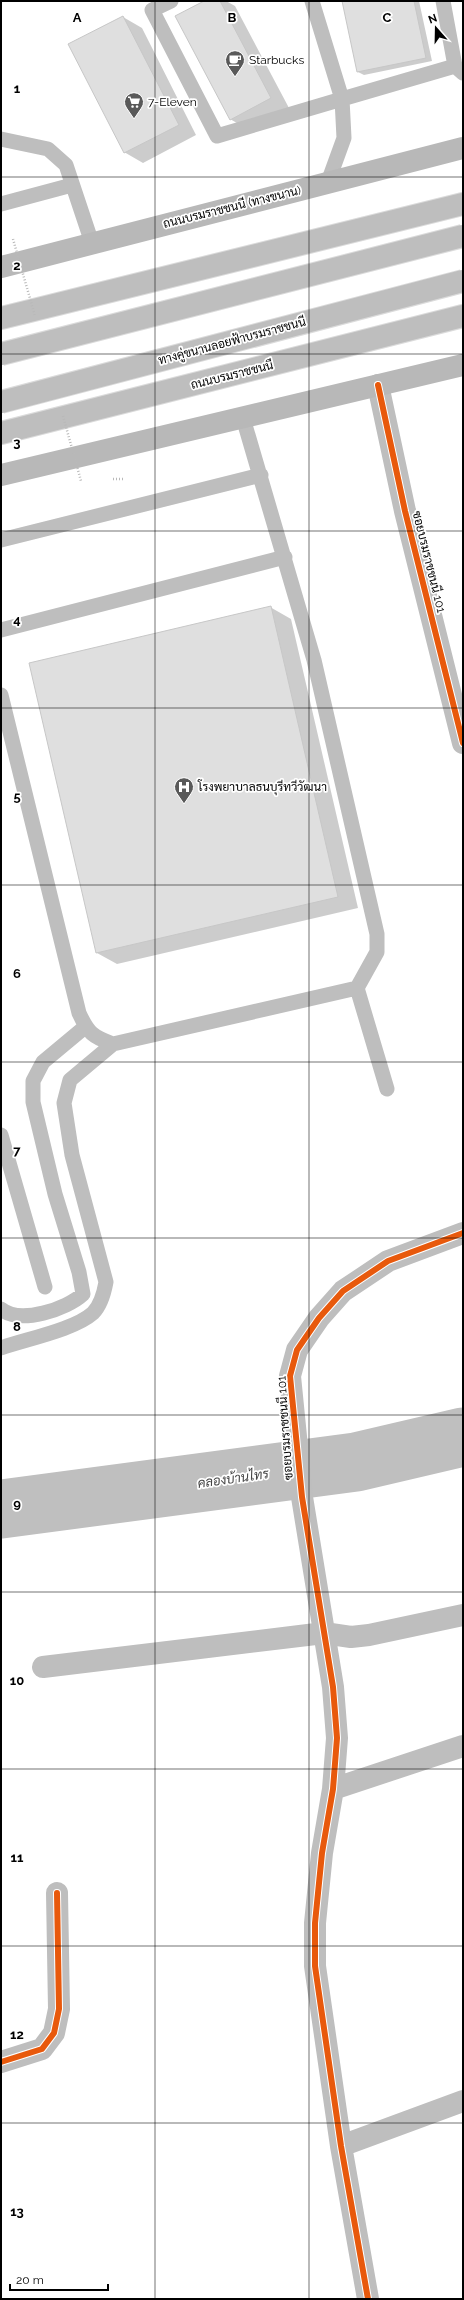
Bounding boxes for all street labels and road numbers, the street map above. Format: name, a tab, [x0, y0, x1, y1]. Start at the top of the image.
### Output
street label: ถนนบรมราชชนนี (ทางขนาน)	[161, 182, 302, 231]
street label: ทางคู่ขนานลอยฟ้าบรมราชชนนี	[156, 313, 308, 368]
street label: ถนนบรมราชชนนี	[189, 357, 275, 392]
street label: ซอยบรมราชชนนี 101	[410, 509, 449, 614]
street label: ซอยบรมราชชนนี 101	[273, 1375, 296, 1481]

